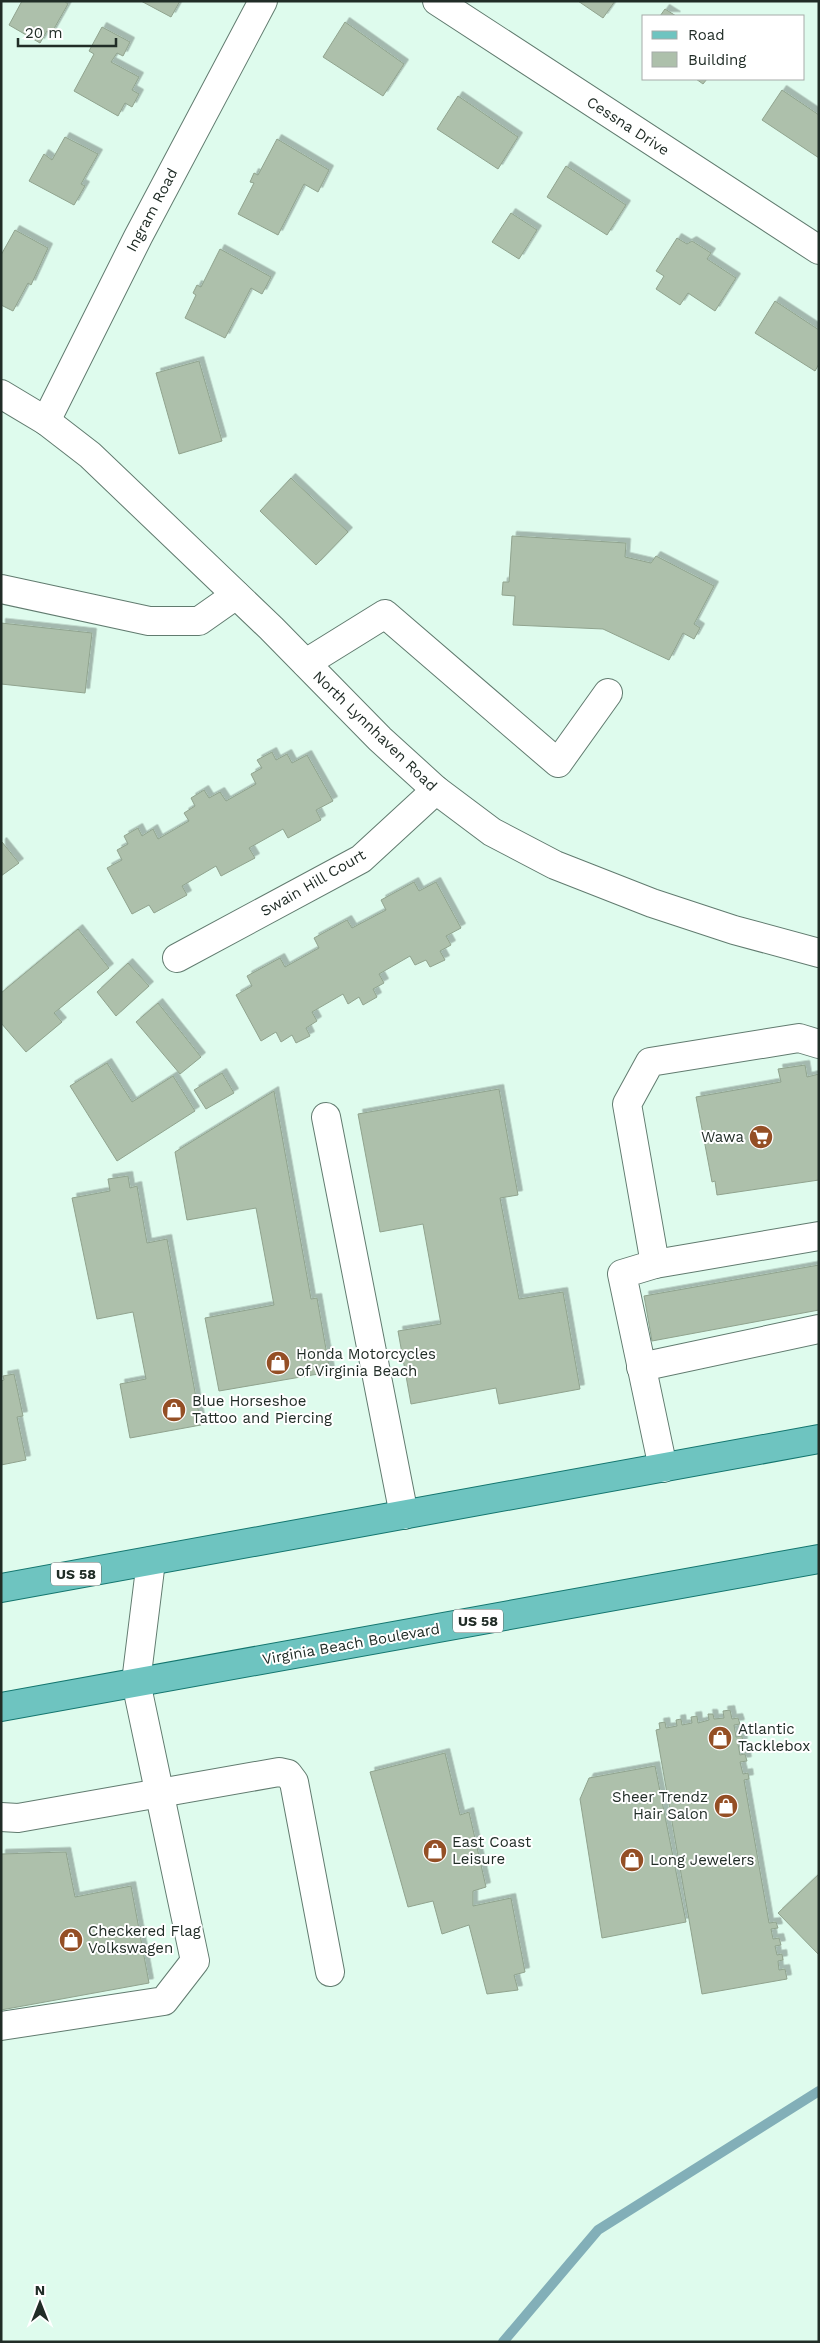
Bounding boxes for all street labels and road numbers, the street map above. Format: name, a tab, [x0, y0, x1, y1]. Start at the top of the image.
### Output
street label: Cessna Drive	[583, 93, 673, 159]
street label: Ingram Road	[122, 165, 182, 255]
street label: North Lynnhaven Road	[309, 667, 441, 795]
street label: Swain Hill Court	[257, 845, 369, 920]
road number: US 58	[51, 1562, 101, 1586]
road number: US 58	[453, 1610, 503, 1632]
street label: Virginia Beach Boulevard	[261, 1619, 441, 1669]

